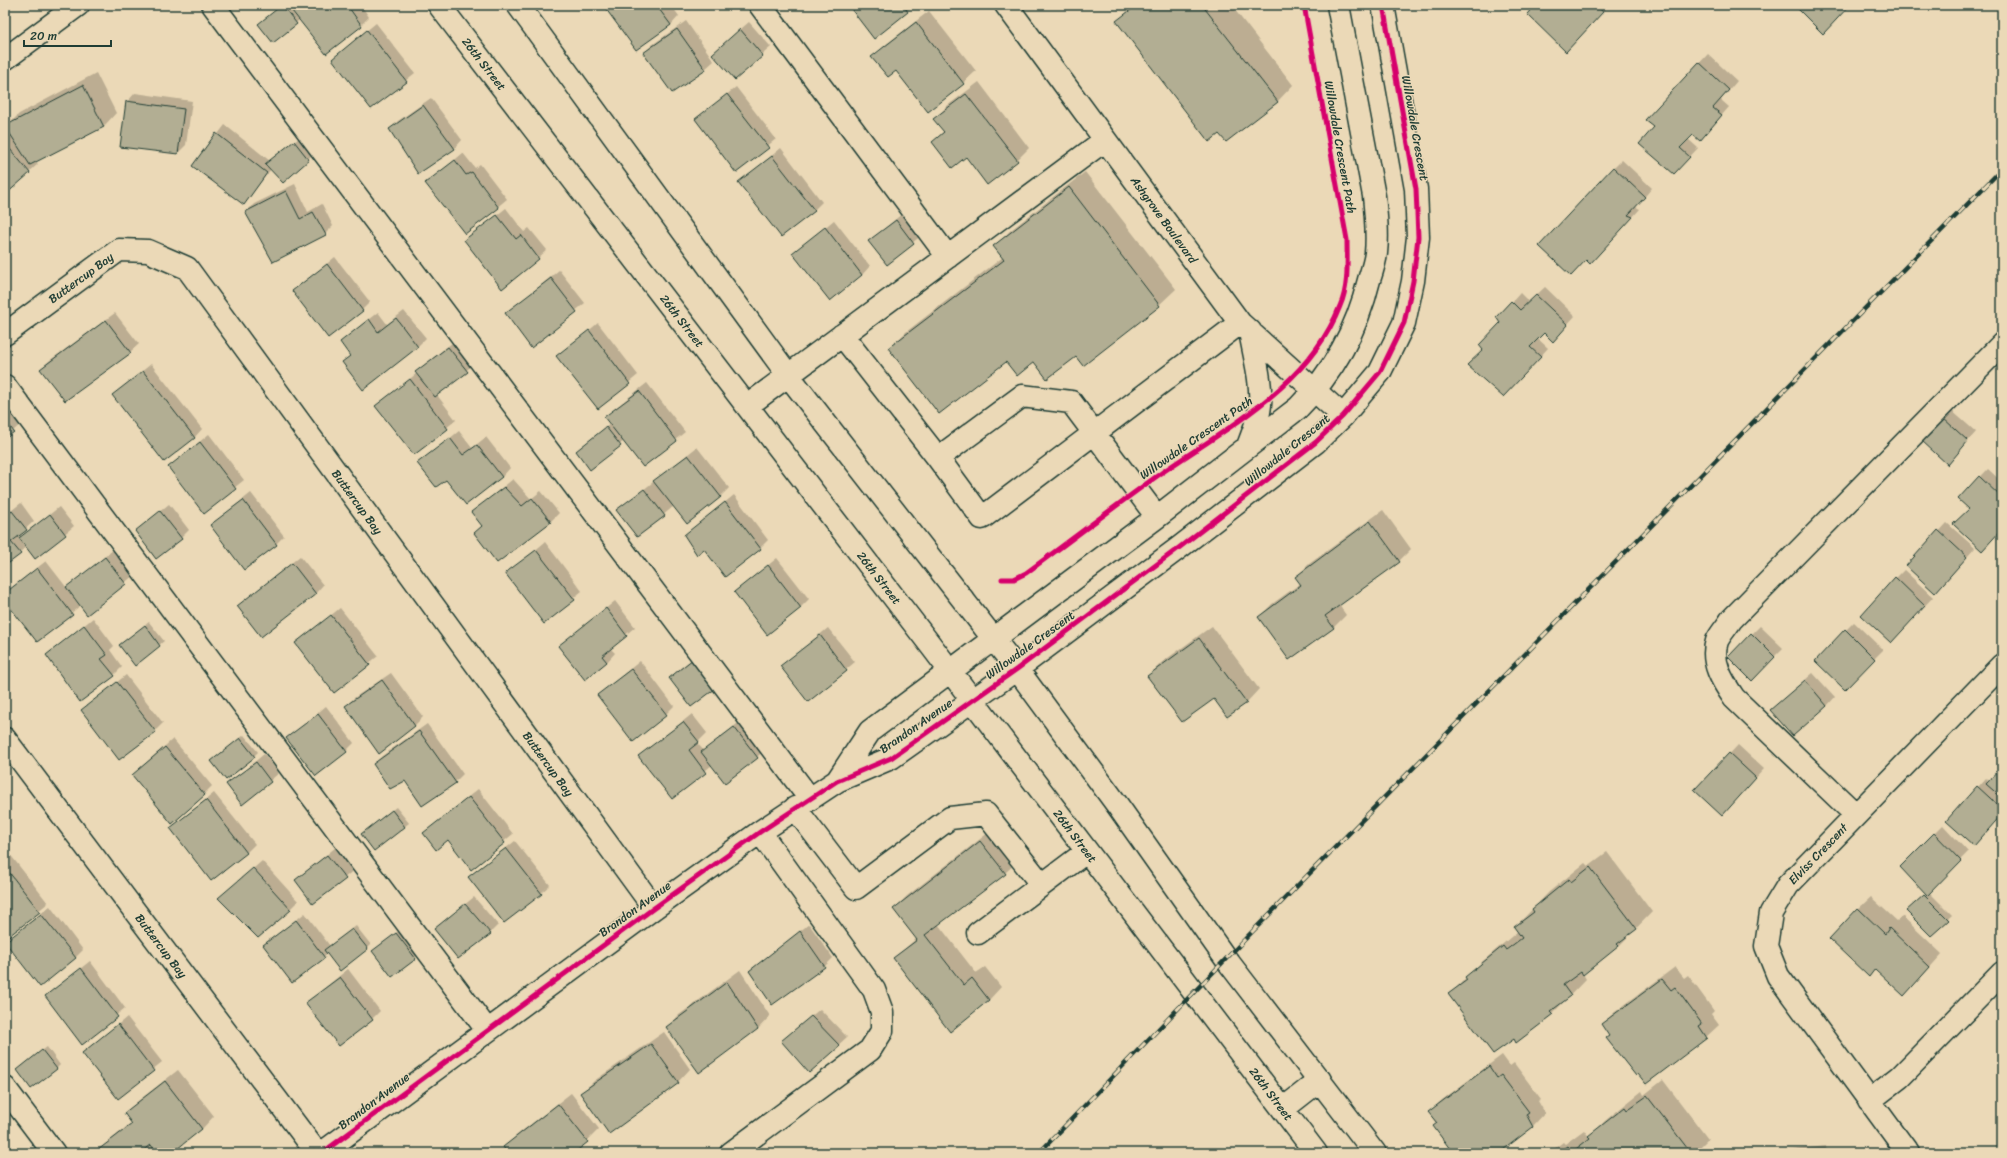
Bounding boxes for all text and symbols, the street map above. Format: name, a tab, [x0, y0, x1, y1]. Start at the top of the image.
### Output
scale bar	[24, 22, 111, 48]
text: 20 m	[30, 25, 57, 47]
street label: 26th Street	[456, 32, 512, 96]
street label: Willowdale Crescent	[1395, 74, 1435, 182]
street label: Willowdale Crescent Path	[1317, 79, 1363, 215]
street label: Ashgrove Boulevard	[1124, 171, 1204, 269]
street label: Buttercup Bay	[44, 246, 119, 309]
street label: 26th Street	[654, 289, 710, 353]
street label: Willowdale Crescent Path	[1135, 390, 1257, 486]
street label: Willowdale Crescent	[1239, 408, 1335, 492]
street label: Buttercup Bay	[326, 465, 389, 540]
street label: 26th Street	[851, 546, 907, 610]
street label: Willowdale Crescent	[980, 605, 1080, 685]
street label: Brandon Avenue	[875, 693, 957, 759]
street label: Buttercup Bay	[517, 727, 580, 802]
street label: 26th Street	[1047, 804, 1103, 868]
street label: Elviss Crescent	[1783, 817, 1854, 890]
street label: Brandon Avenue	[594, 875, 676, 943]
street label: Buttercup Bay	[129, 909, 193, 984]
street label: 26th Street	[1243, 1062, 1299, 1126]
street label: Brandon Avenue	[333, 1067, 415, 1135]

